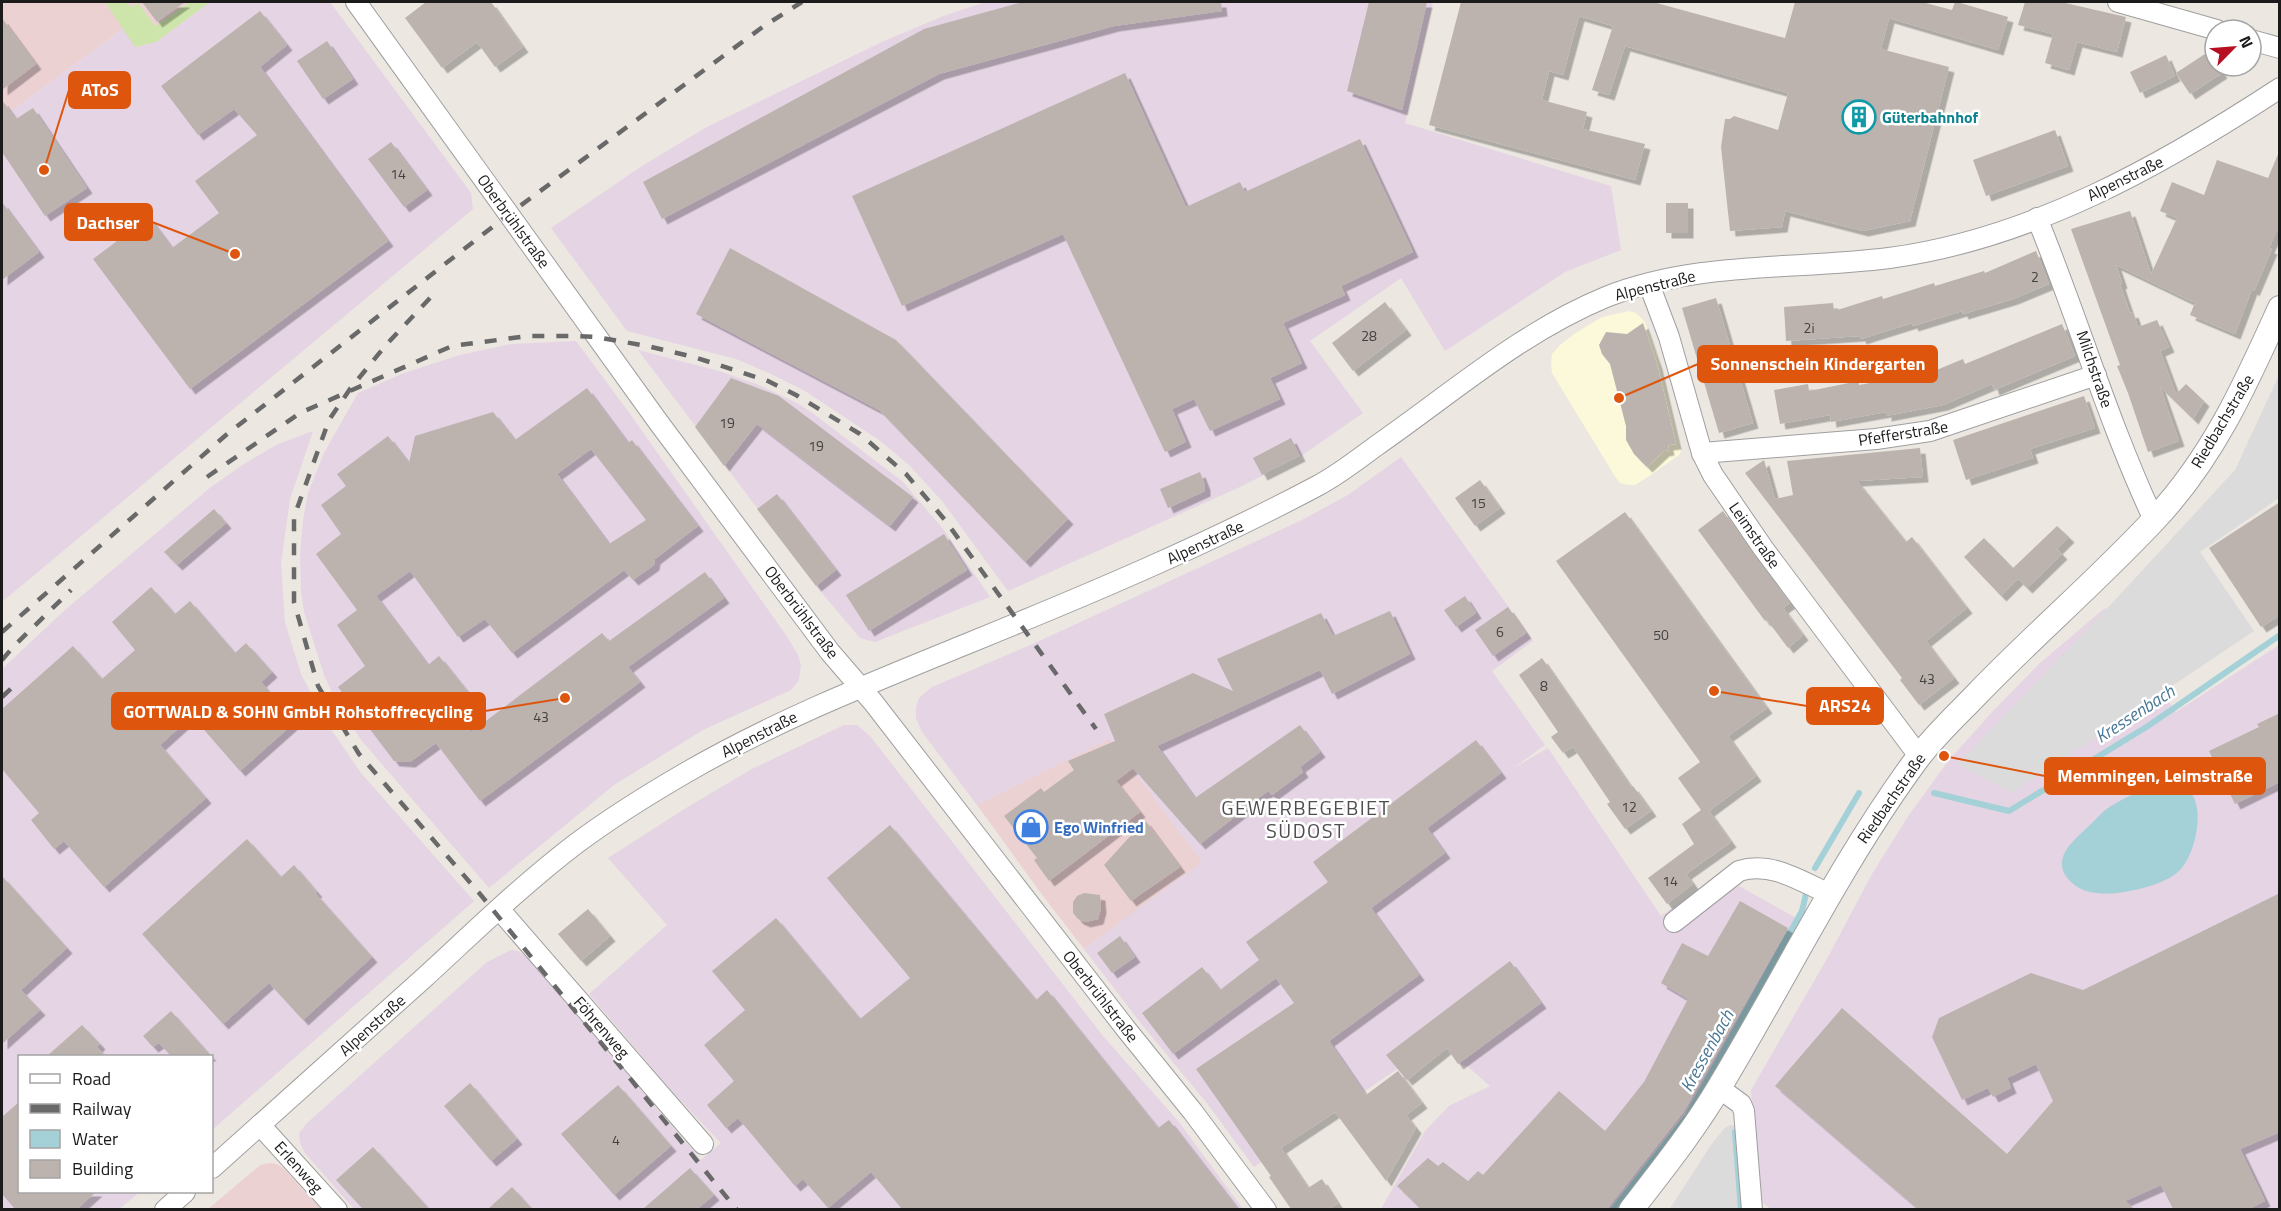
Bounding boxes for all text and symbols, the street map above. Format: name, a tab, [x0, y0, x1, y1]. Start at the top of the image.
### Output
north arrow	[2203, 18, 2263, 78]
text: N	[2233, 32, 2260, 52]
callout: AToS	[69, 72, 130, 108]
text: AToS	[81, 76, 119, 103]
building icon: Güterbahnhof	[1841, 99, 1877, 135]
place label: Güterbahnhof	[1882, 105, 1978, 129]
street label: Alpenstraße	[2083, 149, 2167, 207]
house number: 14	[390, 163, 406, 184]
street label: Oberbrühlstraße	[472, 169, 556, 273]
callout: Dachser	[65, 204, 152, 240]
text: Dachser	[76, 209, 140, 236]
street label: Alpenstraße	[1612, 263, 1698, 307]
house number: 2	[2031, 266, 2039, 287]
house number: 2i	[1804, 317, 1814, 338]
house number: 28	[1361, 325, 1377, 346]
street label: Milchstraße	[2071, 327, 2119, 411]
callout: Sonnenschein Kindergarten	[1698, 346, 1937, 382]
text: Sonnenschein Kindergarten	[1711, 350, 1925, 377]
street label: Riedbachstraße	[2184, 369, 2260, 473]
house number: 19	[719, 412, 735, 433]
street label: Pfefferstraße	[1856, 414, 1950, 452]
house number: 19	[808, 435, 824, 456]
house number: 15	[1470, 492, 1486, 513]
street label: Leimstraße	[1723, 497, 1787, 573]
street label: Alpenstraße	[1163, 514, 1247, 570]
street label: Oberbrühlstraße	[759, 560, 845, 664]
house number: 6	[1496, 621, 1504, 642]
house number: 50	[1653, 624, 1669, 645]
house number: 43	[1919, 668, 1935, 689]
house number: 8	[1540, 675, 1548, 696]
water label: Kressenbach	[2090, 677, 2181, 749]
callout: ARS24	[1807, 688, 1883, 724]
text: ARS24	[1819, 692, 1871, 719]
callout: GOTTWALD & SOHN GmbH Rohstoffrecycling	[112, 693, 485, 729]
text: GOTTWALD & SOHN GmbH Rohstoffrecycling	[123, 698, 473, 725]
street label: Alpenstraße	[717, 705, 801, 763]
house number: 43	[533, 706, 549, 727]
street label: Riedbachstraße	[1851, 748, 1931, 848]
callout: Memmingen, Leimstraße	[2045, 758, 2265, 794]
text: Memmingen, Leimstraße	[2057, 762, 2253, 789]
district label: GEWERBEGEBIET SÜDOST	[1221, 792, 1391, 846]
house number: 12	[1621, 796, 1637, 817]
shop icon: Ego Winfried	[1013, 809, 1049, 845]
place label: Ego Winfried	[1054, 815, 1144, 839]
house number: 14	[1662, 870, 1678, 891]
street label: Oberbrühlstraße	[1057, 945, 1145, 1047]
street label: Alpenstraße	[333, 989, 411, 1061]
street label: Föhrenweg	[568, 991, 636, 1063]
water label: Kressenbach	[1673, 1004, 1741, 1097]
legend	[18, 1055, 213, 1193]
text: Road	[72, 1065, 111, 1092]
text: Railway	[72, 1095, 132, 1122]
text: Water	[72, 1125, 118, 1152]
house number: 4	[612, 1129, 620, 1150]
street label: Erlenweg	[269, 1136, 329, 1198]
text: Building	[72, 1155, 133, 1182]

